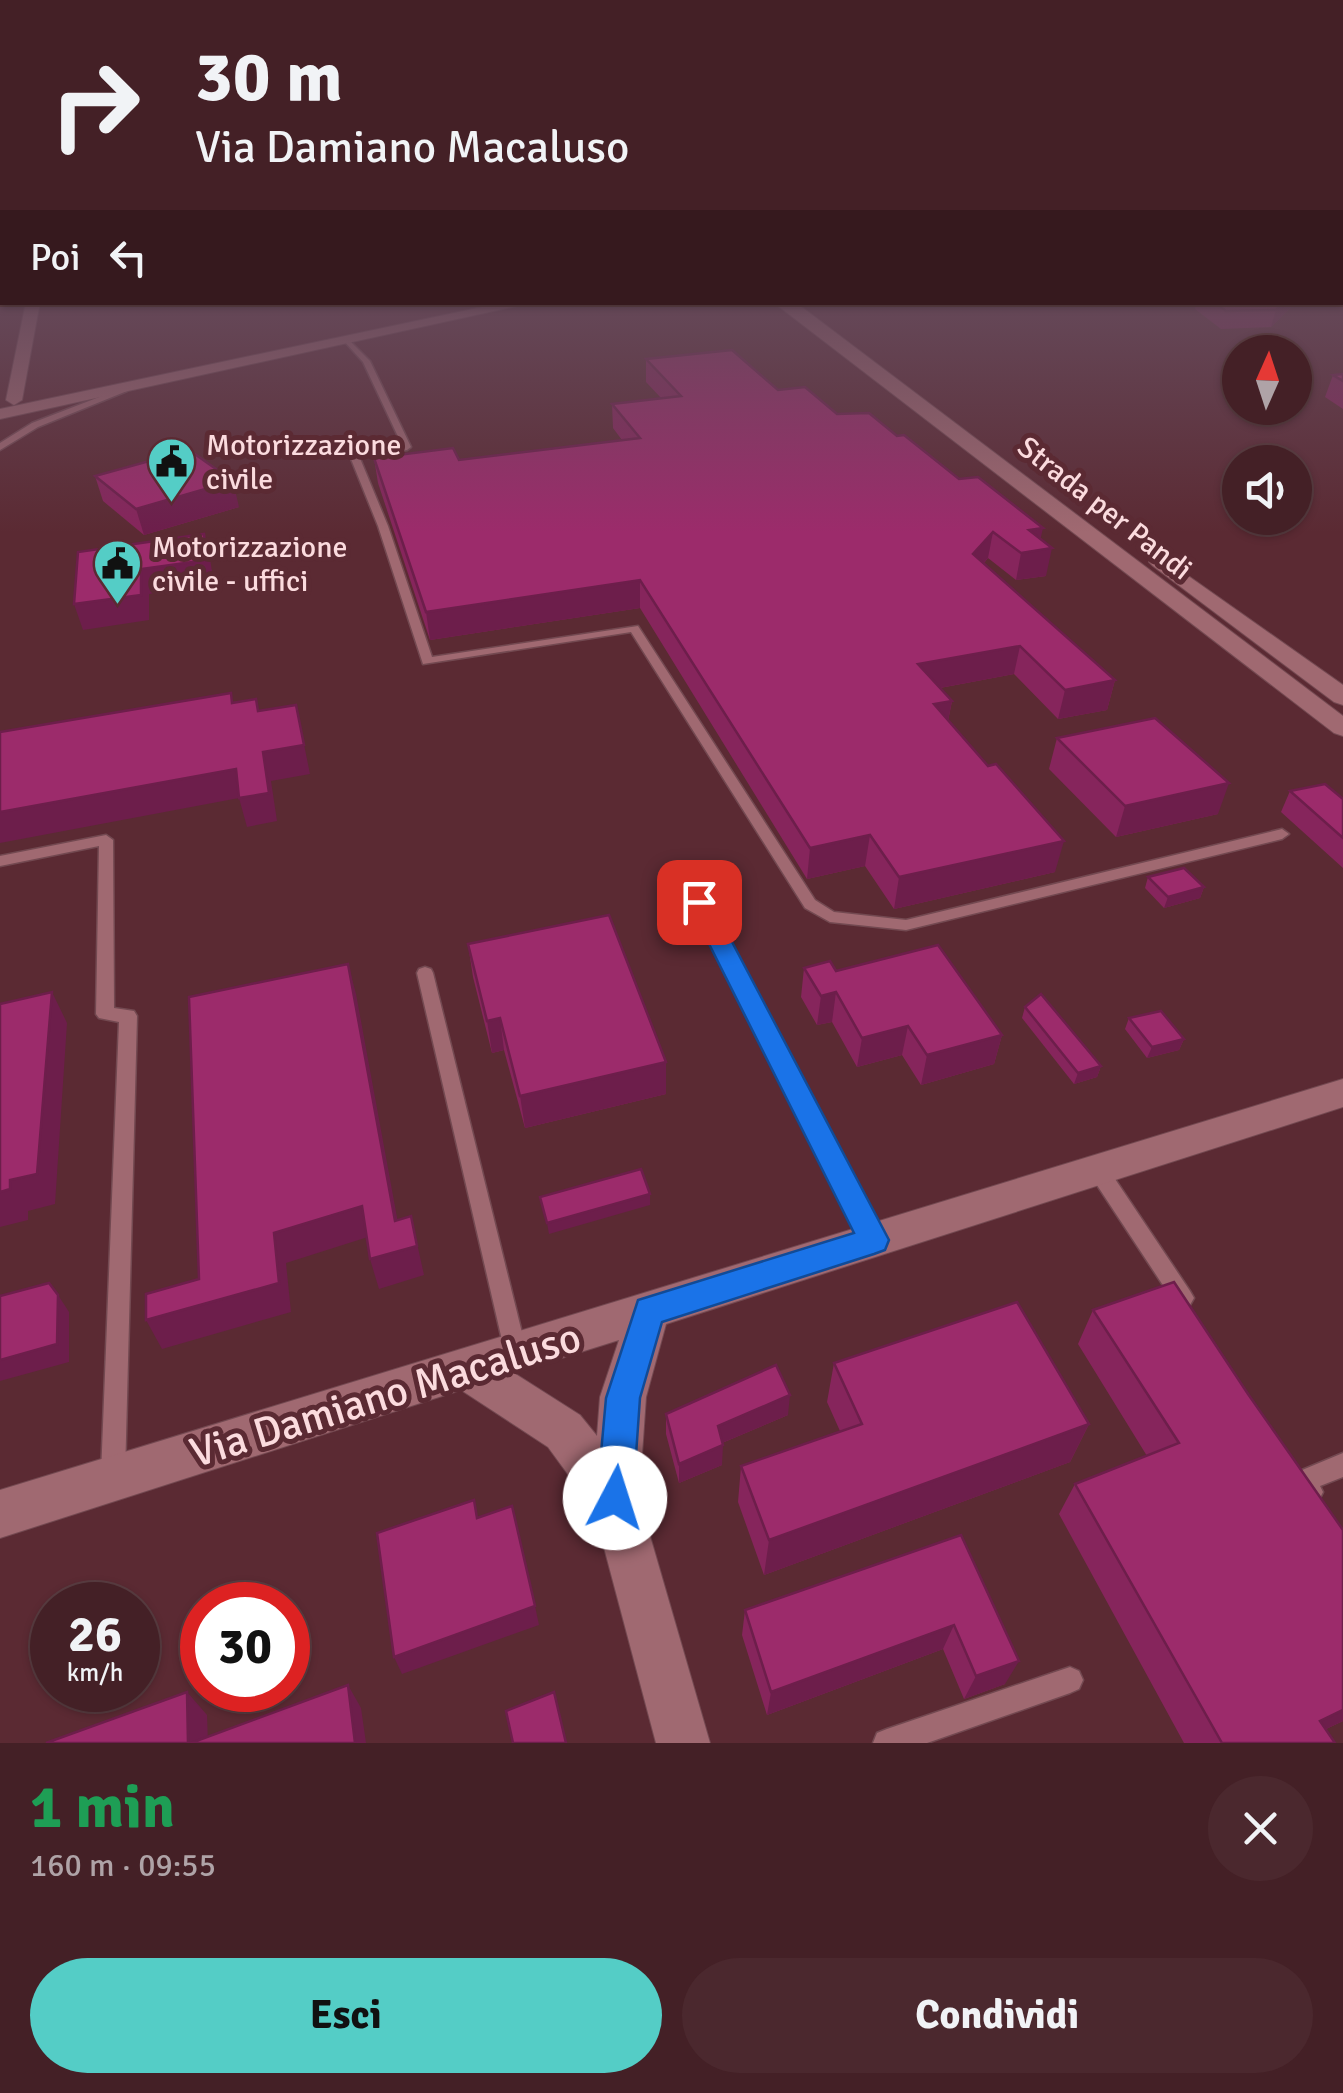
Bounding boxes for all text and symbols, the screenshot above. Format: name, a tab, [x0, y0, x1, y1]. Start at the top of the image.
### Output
text: 30 m	[195, 34, 343, 120]
icon: right	[30, 40, 160, 170]
text: Via Damiano Macaluso	[195, 120, 629, 175]
icon: left	[101, 230, 156, 285]
text: Poi	[30, 234, 81, 281]
north arrow	[1222, 335, 1312, 425]
map controls	[1222, 335, 1312, 535]
place label: Motorizzazione civile	[206, 427, 402, 498]
street label: Strada per Pandi	[1010, 429, 1199, 588]
public building icon: Motorizzazione civile	[145, 436, 197, 504]
button: sound	[1222, 445, 1312, 535]
place label: Motorizzazione civile - uffici	[152, 529, 348, 600]
public building icon: Motorizzazione civile - uffici	[91, 538, 143, 606]
pin	[657, 860, 742, 945]
icon: arrive	[672, 875, 727, 930]
street label: Via Damiano Macaluso	[184, 1312, 587, 1479]
position arrow	[563, 1446, 667, 1550]
speed limit sign: 30	[180, 1582, 310, 1712]
text: 26	[68, 1604, 122, 1666]
text: km/h	[67, 1657, 123, 1688]
text: 1 min	[30, 1771, 175, 1845]
button: close	[1208, 1776, 1313, 1881]
text: 160 m · 09:55	[30, 1846, 216, 1885]
button: Esci	[30, 1958, 662, 2073]
button: Condividi	[682, 1958, 1313, 2073]

